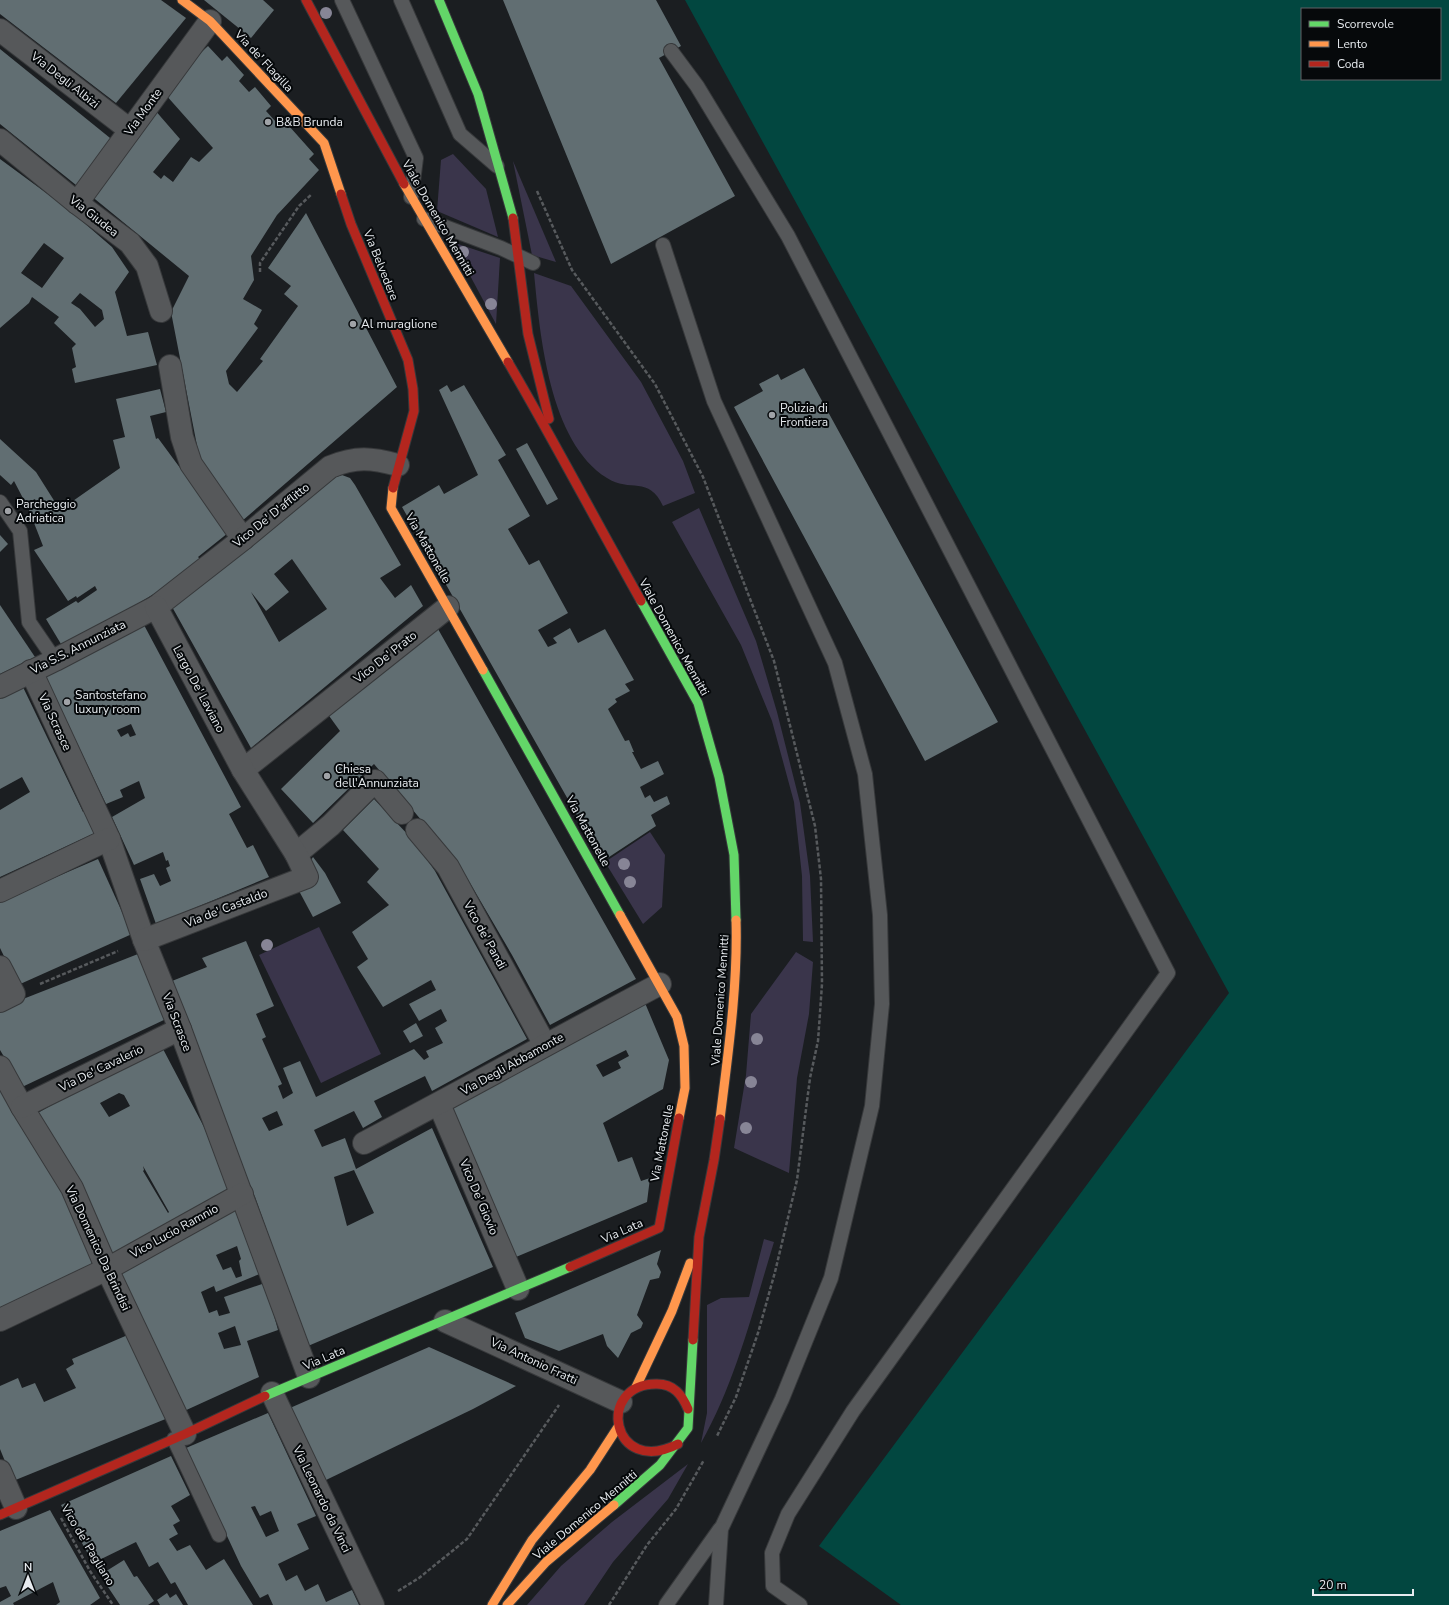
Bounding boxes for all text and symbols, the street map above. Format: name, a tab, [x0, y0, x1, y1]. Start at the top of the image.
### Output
legend	[1301, 8, 1441, 80]
text: Scorrevole	[1337, 16, 1394, 32]
street label: Via de' Flagilla	[230, 26, 297, 95]
text: Lento	[1337, 36, 1368, 52]
street label: Via Degli Albizi	[27, 48, 102, 112]
text: Coda	[1337, 56, 1365, 72]
street label: Via Monte	[120, 85, 166, 140]
place label: B&B Brunda	[276, 114, 343, 130]
marker: B&B Brunda	[263, 117, 273, 127]
street label: Viale Domenico Mennitti	[398, 156, 478, 279]
street label: Via Giudea	[65, 191, 122, 240]
street label: Via Belvedere	[359, 226, 402, 303]
place label: Al muraglione	[361, 316, 437, 332]
marker: Al muraglione	[348, 319, 358, 329]
place label: Polizia di Frontiera	[780, 400, 828, 430]
marker: Polizia di Frontiera	[767, 410, 777, 420]
street label: Vico De' D'afflitto	[229, 479, 313, 551]
place label: Parcheggio Adriatica	[16, 496, 76, 526]
marker: Parcheggio Adriatica	[3, 506, 13, 516]
street label: Via Mattonelle	[401, 509, 455, 586]
street label: Viale Domenico Mennitti	[635, 575, 713, 698]
street label: Via S.S. Annunziata	[27, 616, 128, 678]
street label: Vico De' Prato	[349, 627, 420, 687]
street label: Largo De' Laviano	[169, 643, 229, 736]
place label: Santostefano luxury room	[75, 687, 147, 717]
street label: Via Scrasce	[34, 690, 75, 753]
marker: Santostefano luxury room	[62, 697, 72, 707]
place label: Chiesa dell'Annunziata	[335, 761, 419, 791]
marker: Chiesa dell'Annunziata	[322, 771, 332, 781]
street label: Via Mattonelle	[561, 792, 614, 869]
street label: Via de' Castaldo	[181, 885, 270, 931]
street label: Vico de' Pandi	[459, 897, 510, 972]
street label: Viale Domenico Mennitti	[707, 934, 733, 1067]
street label: Via Scrasce	[158, 989, 196, 1054]
street label: Via Degli Abbamonte	[457, 1029, 566, 1100]
street label: Via De' Cavalerio	[55, 1041, 146, 1096]
street label: Via Mattonelle	[646, 1103, 677, 1184]
street label: Vico De' Giovio	[455, 1156, 502, 1238]
street label: Via Domenico Da Brindisi	[62, 1182, 134, 1313]
street label: Vico Lucio Ramnio	[126, 1200, 221, 1262]
street label: Via Lata	[598, 1215, 645, 1248]
street label: Via Antonio Fratti	[487, 1333, 580, 1388]
street label: Via Lata	[300, 1342, 347, 1374]
street label: Via Leonardo da Vinci	[289, 1442, 355, 1555]
street label: Viale Domenico Mennitti	[529, 1467, 641, 1564]
street label: Vico de' Pagliano	[57, 1500, 119, 1589]
north arrow	[8, 1557, 48, 1597]
text: N	[24, 1560, 32, 1575]
scale bar	[1313, 1571, 1413, 1597]
text: 20 m	[1319, 1577, 1347, 1593]

